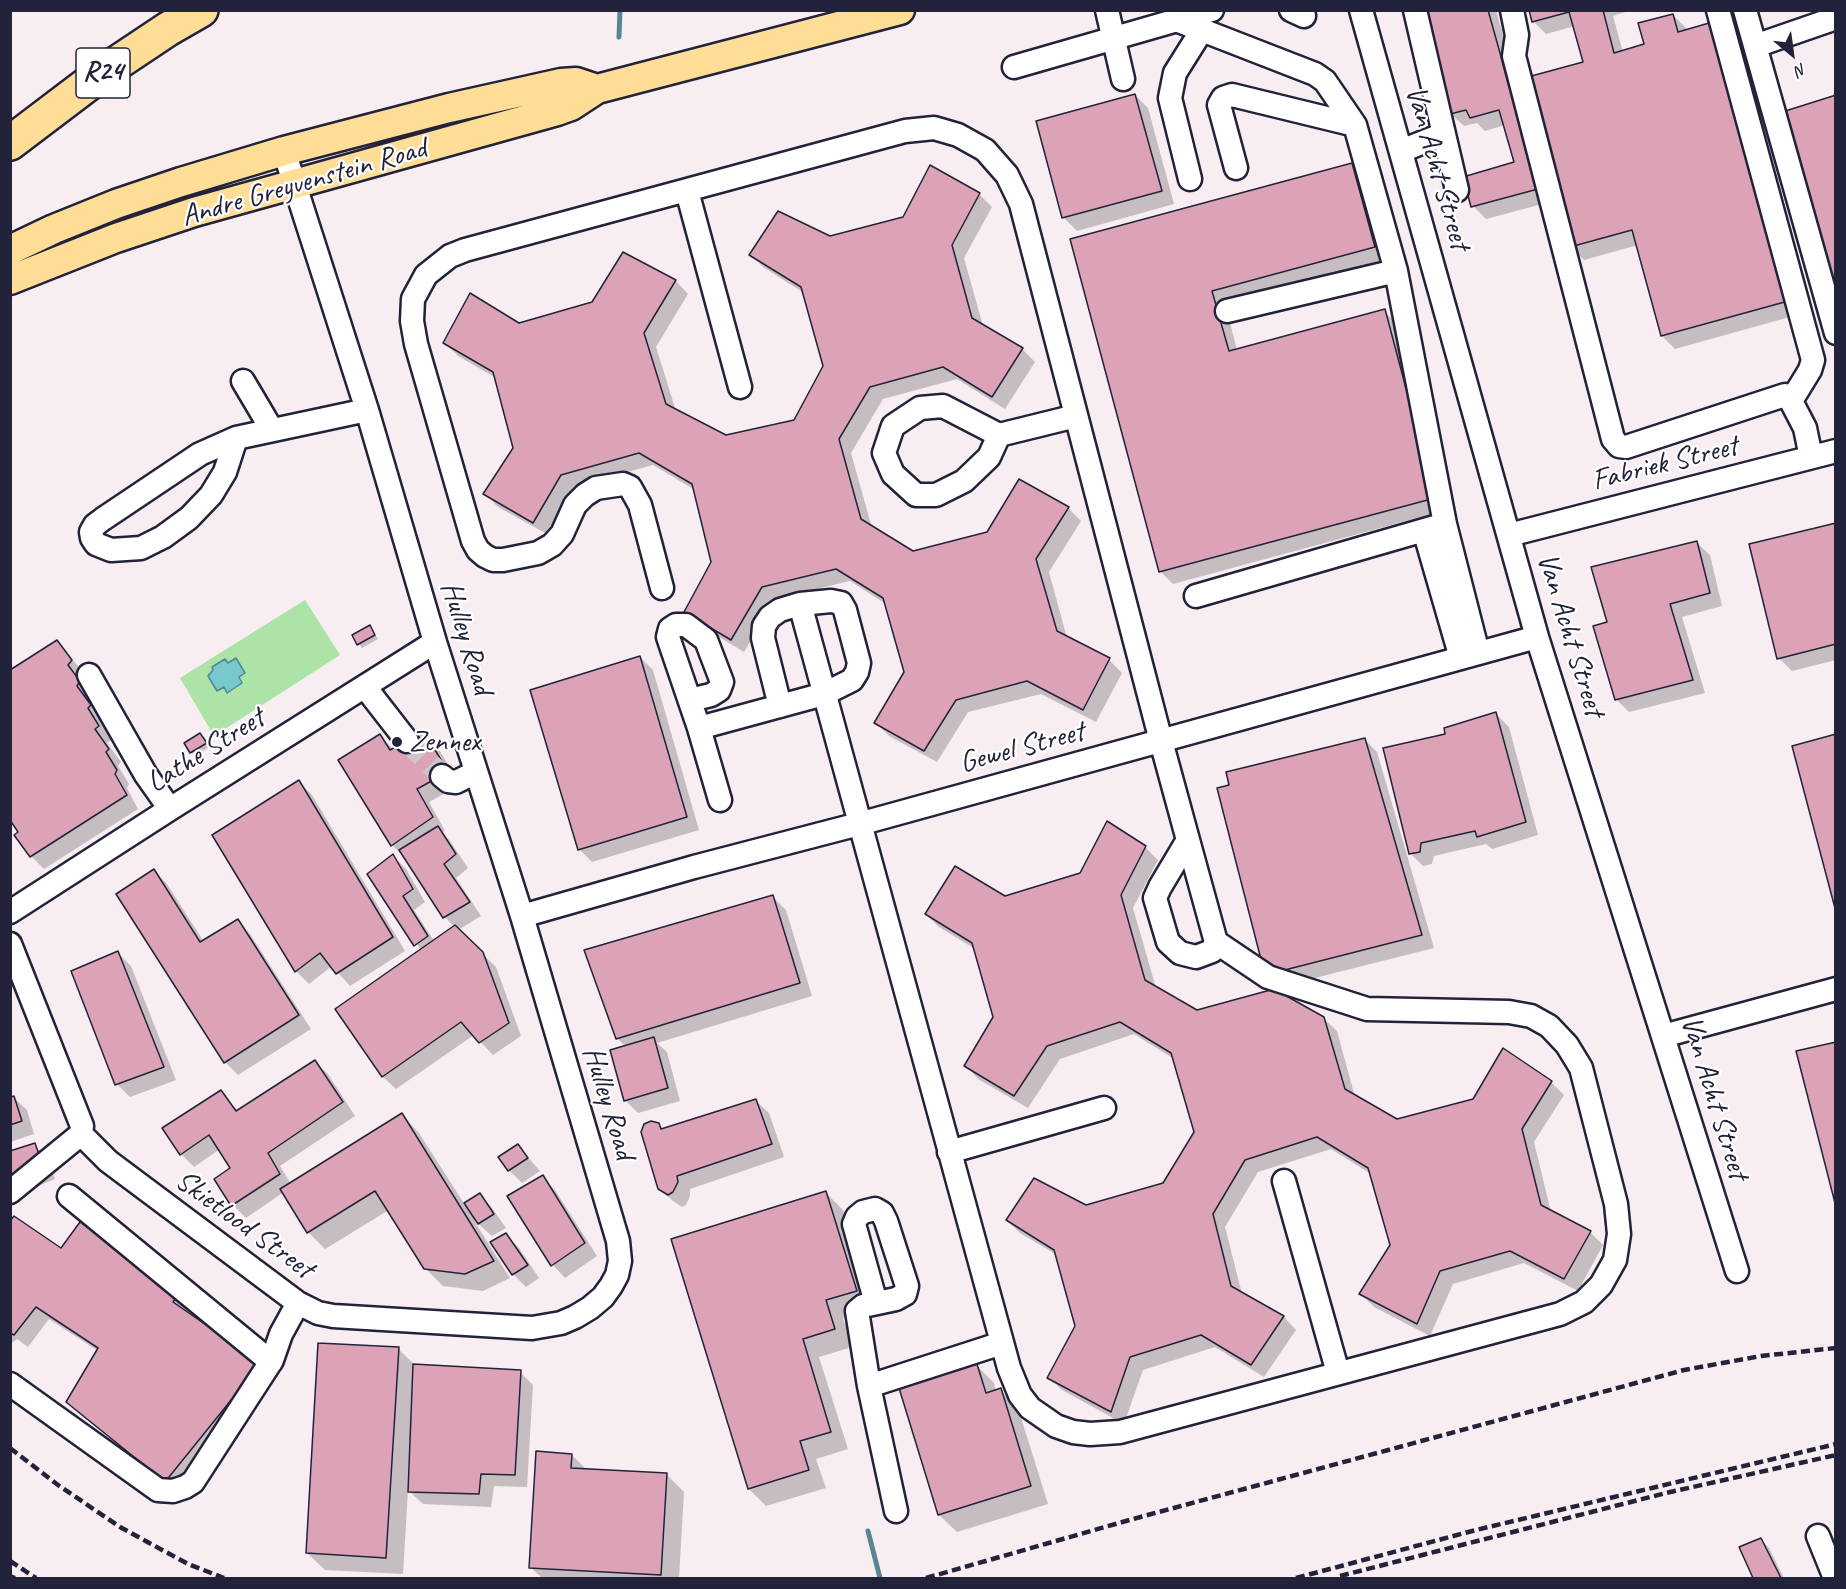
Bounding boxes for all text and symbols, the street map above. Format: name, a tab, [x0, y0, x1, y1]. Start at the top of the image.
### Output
north arrow	[1762, 24, 1822, 84]
road number: R24	[76, 48, 130, 98]
text: N	[1792, 59, 1810, 81]
street label: Van Acht Street	[1396, 82, 1478, 254]
street label: Andre Greyvenstein Road	[177, 131, 431, 235]
street label: Fabriek Street	[1589, 429, 1741, 499]
street label: Van Acht Street	[1528, 549, 1612, 721]
street label: Hulley Road	[432, 577, 500, 699]
street label: Lathe Street	[141, 701, 271, 801]
street label: Gewel Street	[956, 714, 1088, 782]
place label: Zennex	[409, 724, 480, 760]
marker: Zennex	[390, 735, 404, 749]
street label: Van Acht Street	[1672, 1012, 1756, 1184]
street label: Hulley Road	[574, 1042, 642, 1164]
street label: Skietlood Street	[168, 1163, 320, 1287]

